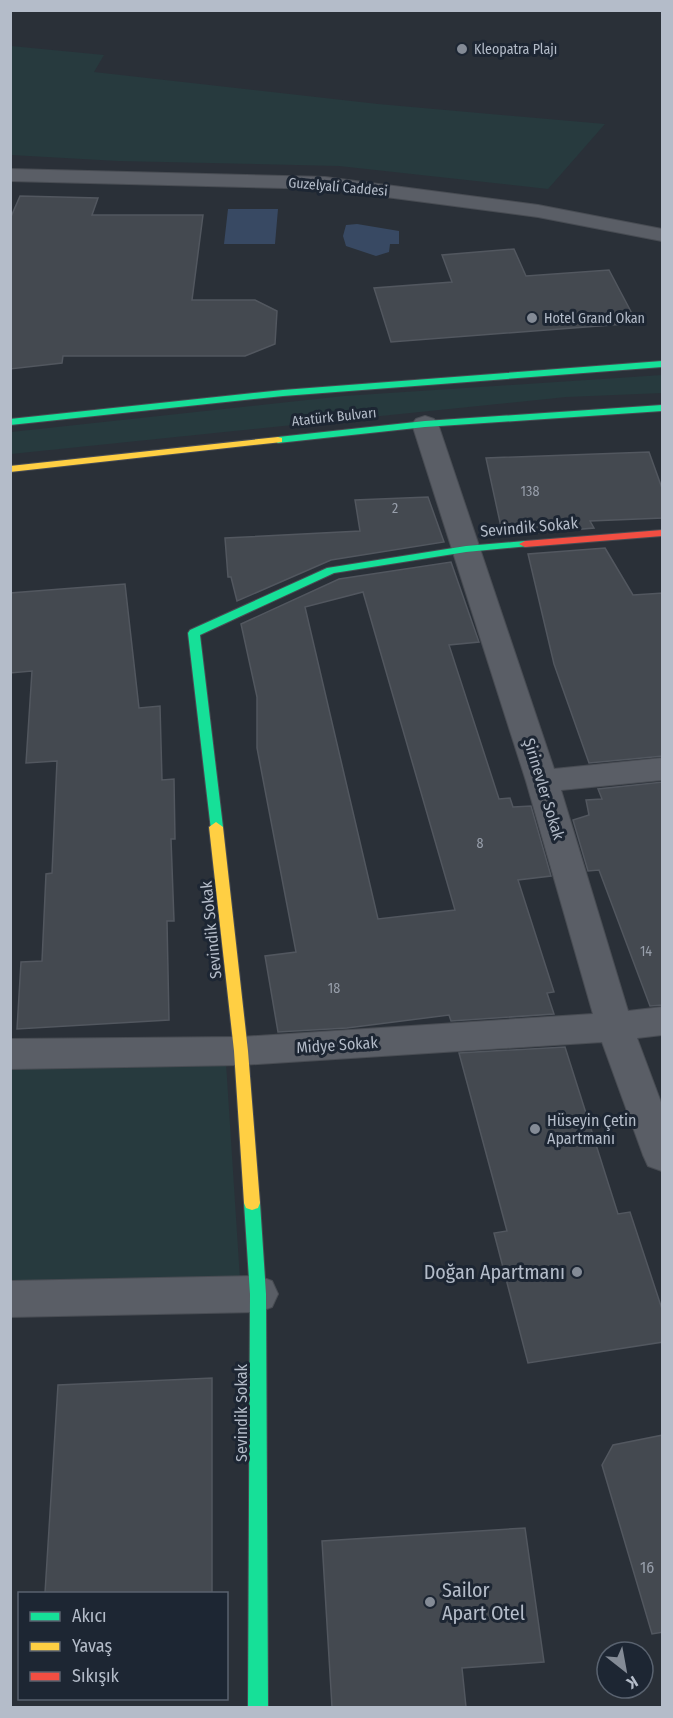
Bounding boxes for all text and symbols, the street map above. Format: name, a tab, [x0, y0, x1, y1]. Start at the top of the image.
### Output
place label: Kleopatra Plajı	[474, 41, 557, 58]
marker: Kleopatra Plajı	[455, 42, 469, 56]
street label: Guzelyali Caddesi	[288, 174, 388, 200]
place label: Hotel Grand Okan	[544, 310, 645, 327]
marker: Hotel Grand Okan	[525, 311, 539, 325]
street label: Atatürk Bulvarı	[291, 404, 377, 430]
house number: 138	[521, 483, 539, 500]
house number: 2	[392, 500, 398, 517]
street label: Sevindik Sokak	[479, 513, 579, 541]
street label: Şirinevler Sokak	[520, 736, 569, 843]
house number: 8	[477, 835, 484, 852]
street label: Sevindik Sokak	[196, 880, 226, 980]
house number: 14	[640, 943, 652, 960]
house number: 18	[328, 980, 340, 997]
street label: Midye Sokak	[296, 1033, 379, 1057]
place label: Hüseyin Çetin Apartmanı	[547, 1111, 637, 1148]
marker: Hüseyin Çetin Apartmanı	[528, 1122, 542, 1136]
place label: Doğan Apartmanı	[424, 1260, 565, 1284]
marker: Doğan Apartmanı	[570, 1265, 584, 1279]
street label: Sevindik Sokak	[232, 1363, 251, 1462]
house number: 16	[640, 1558, 654, 1577]
place label: Sailor Apart Otel	[442, 1578, 525, 1625]
legend	[18, 1592, 228, 1700]
marker: Sailor Apart Otel	[423, 1595, 437, 1609]
text: Akıcı	[72, 1605, 107, 1627]
text: Yavaş	[72, 1635, 113, 1657]
north arrow	[595, 1640, 655, 1700]
text: Sıkışık	[72, 1665, 120, 1687]
text: K	[623, 1672, 641, 1693]

